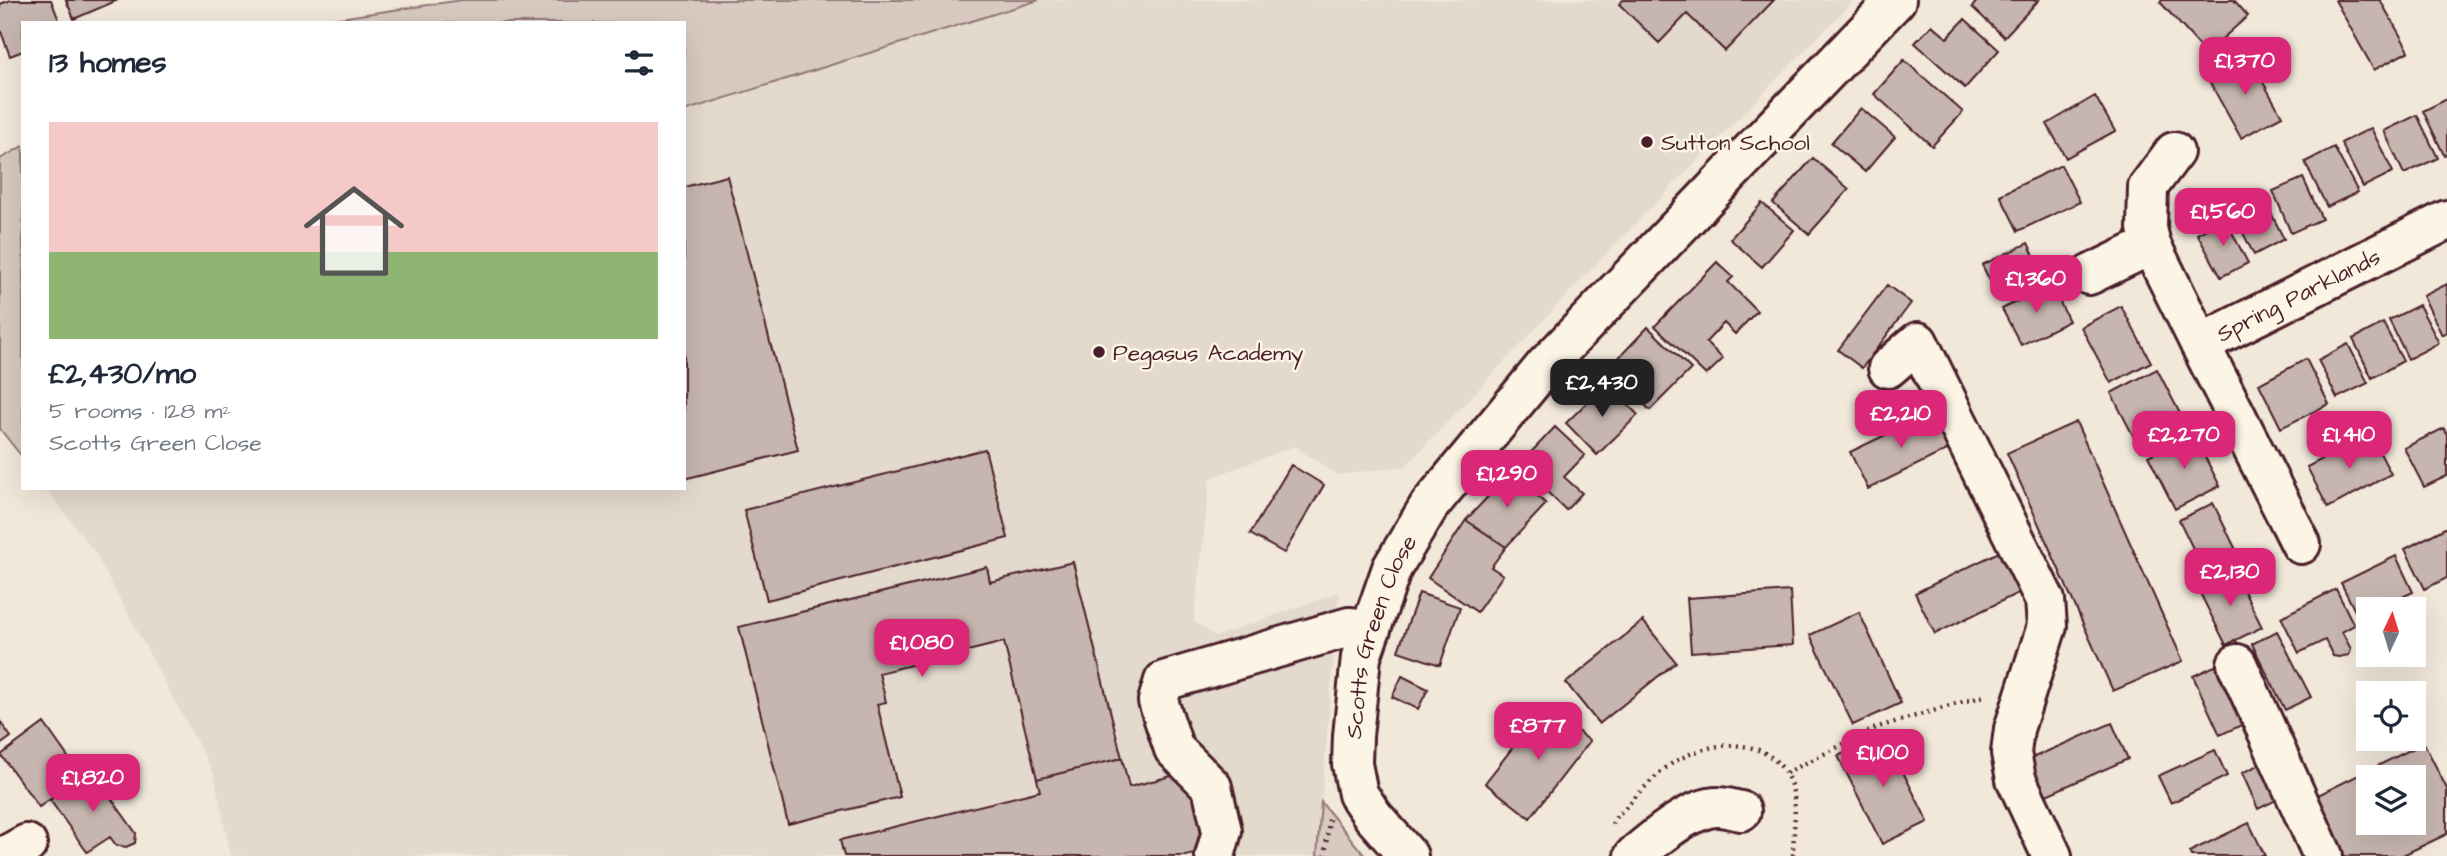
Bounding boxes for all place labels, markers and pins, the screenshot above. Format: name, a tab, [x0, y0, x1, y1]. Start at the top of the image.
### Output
pin: £1,370	[2188, 38, 2302, 97]
place label: Sutton School	[1661, 127, 1810, 159]
marker: Sutton School	[1639, 134, 1655, 150]
pin: £1,560	[2166, 188, 2280, 248]
pin: £1,360	[1979, 256, 2093, 315]
place label: Pegasus Academy	[1113, 337, 1304, 370]
marker: Pegasus Academy	[1091, 344, 1107, 360]
pin: £2,430	[1545, 360, 1659, 419]
pin: £2,210	[1844, 391, 1958, 450]
pin: £2,270	[2127, 412, 2241, 471]
pin: £1,410	[2292, 412, 2406, 471]
pin: £1,290	[1450, 450, 1564, 510]
pin: £2,130	[2173, 548, 2287, 608]
pin: £1,080	[865, 620, 979, 679]
pin: £877	[1497, 702, 1579, 762]
pin: £1,100	[1826, 730, 1940, 789]
pin: £1,820	[36, 754, 150, 814]

